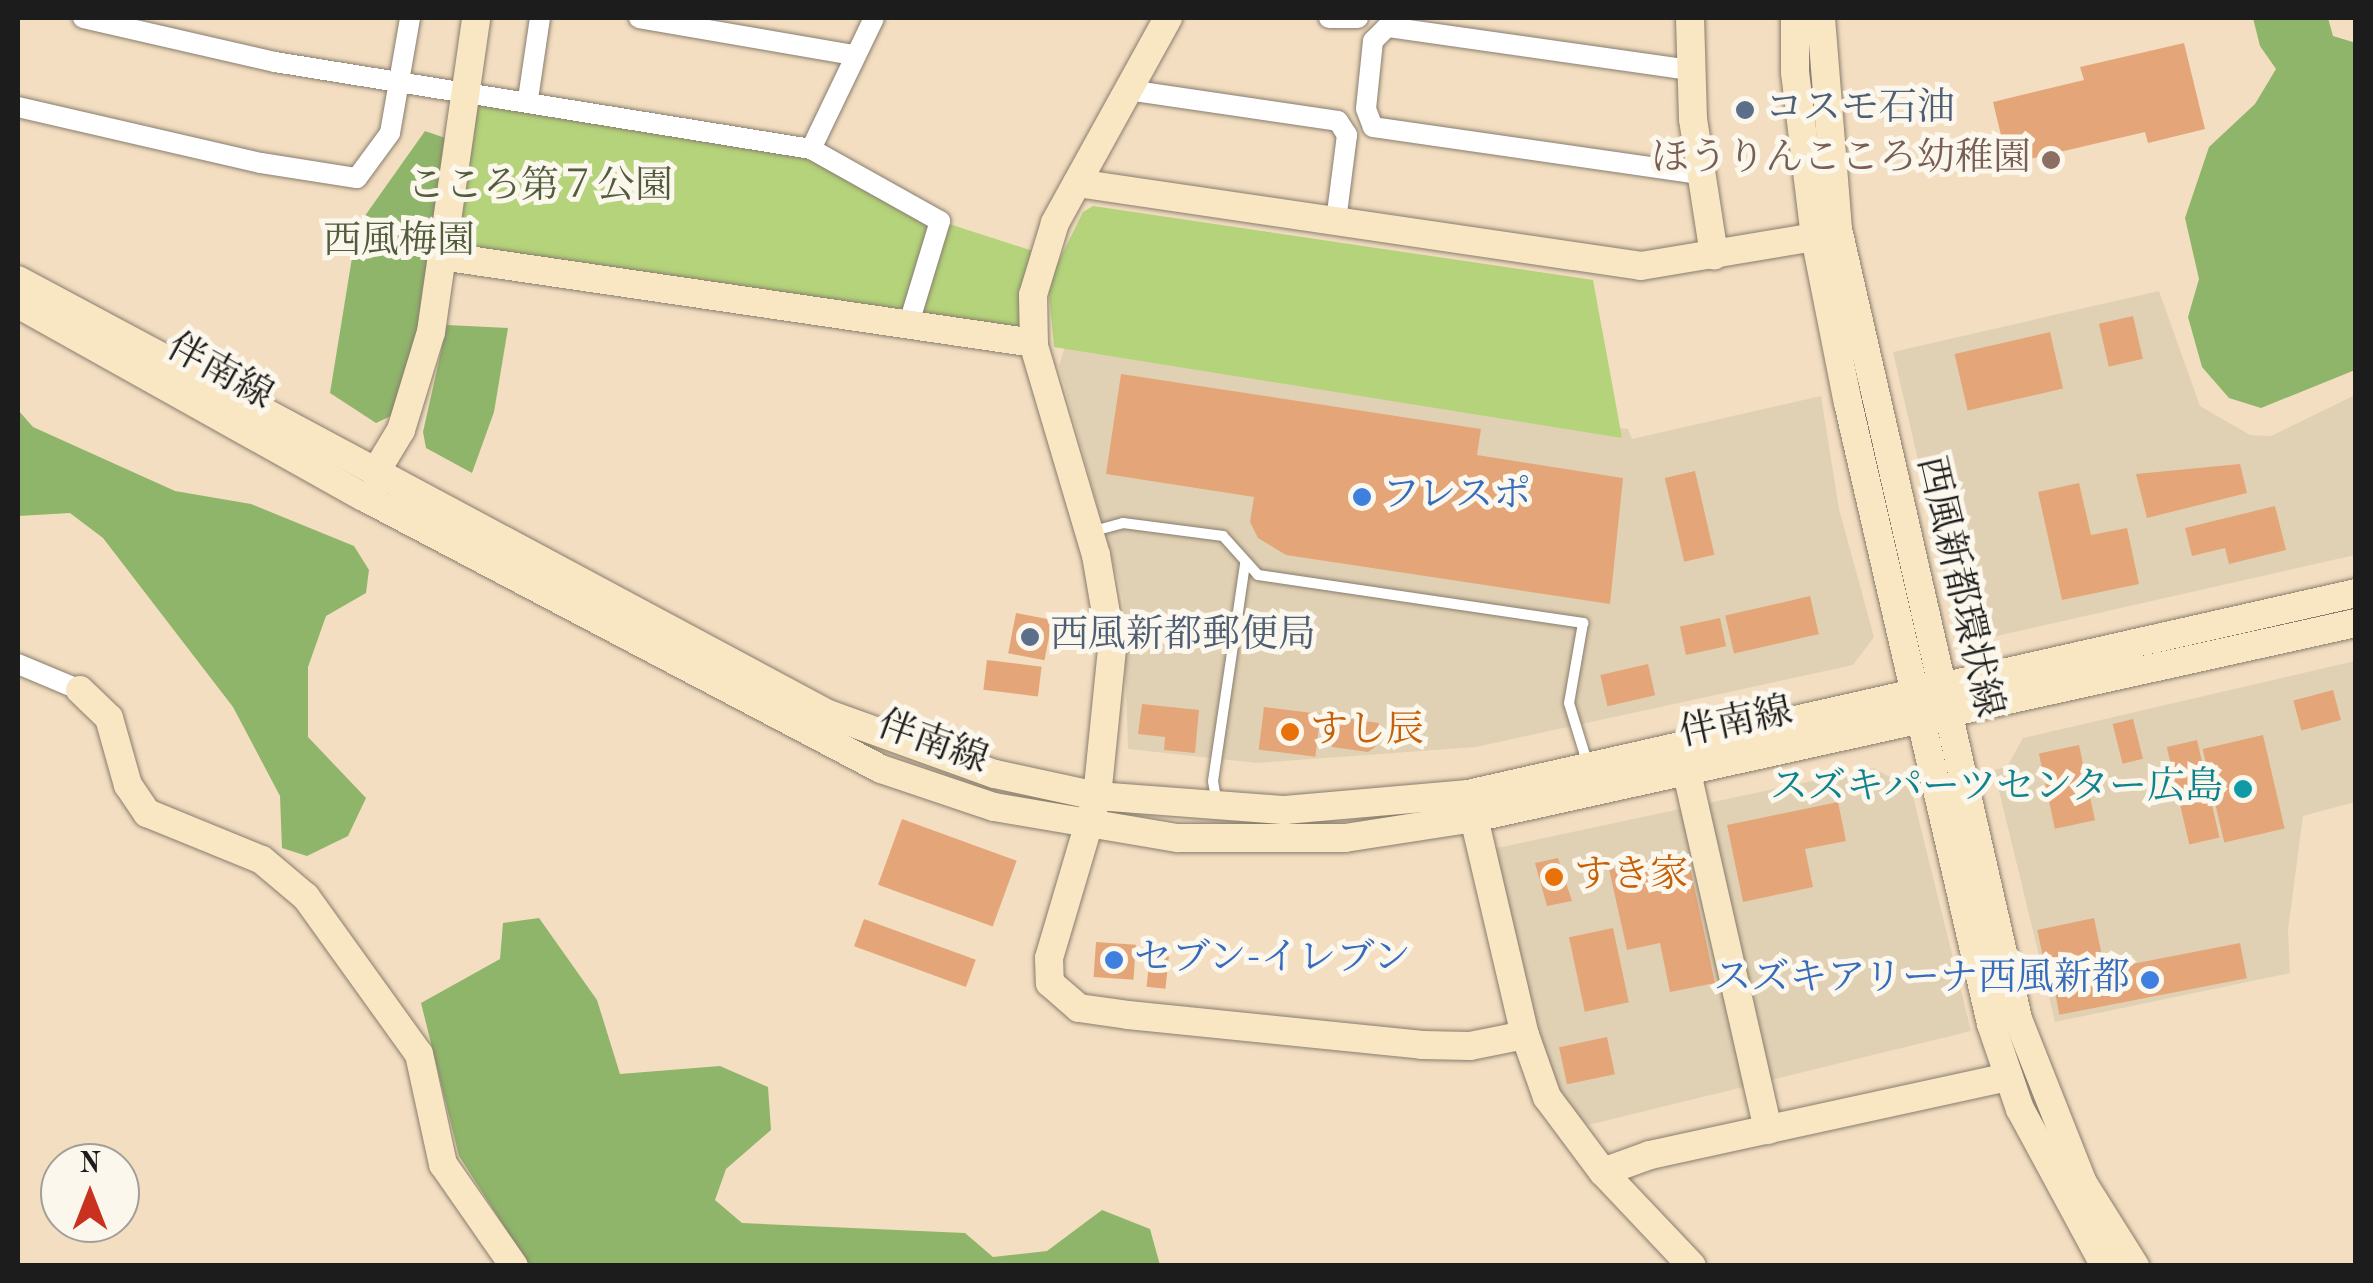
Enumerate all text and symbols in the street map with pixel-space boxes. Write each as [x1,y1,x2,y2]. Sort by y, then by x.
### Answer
place label: コスモ石油 [1765,87,1955,133]
marker: コスモ石油 [1734,99,1756,121]
place label: ほうりんこころ幼稚園 [1651,137,2031,183]
marker: ほうりんこころ幼稚園 [2040,149,2062,171]
park label: こころ第７公園 [407,165,673,211]
park label: 西風梅園 [323,220,475,266]
street label: 伴南線 [158,325,280,421]
street label: 西風新都環状線 [1906,452,2010,722]
place label: フレスポ [1382,474,1534,520]
marker: フレスポ [1351,486,1373,508]
place label: 西風新都郵便局 [1050,614,1316,660]
marker: 西風新都郵便局 [1019,626,1041,648]
street label: 伴南線 [1676,690,1796,758]
street label: 伴南線 [871,703,993,785]
place label: すし辰 [1310,709,1424,755]
marker: すし辰 [1279,721,1301,743]
place label: スズキパーツセンター広島 [1767,766,2223,812]
marker: スズキパーツセンター広島 [2232,778,2254,800]
place label: すき家 [1574,854,1688,900]
marker: すき家 [1543,866,1565,888]
place label: セブン-イレブン [1134,937,1414,983]
marker: セブン-イレブン [1103,949,1125,971]
place label: スズキアリーナ西風新都 [1712,957,2130,1003]
marker: スズキアリーナ西風新都 [2139,969,2161,991]
north arrow [40,1143,140,1243]
text: N [79,1151,101,1179]

